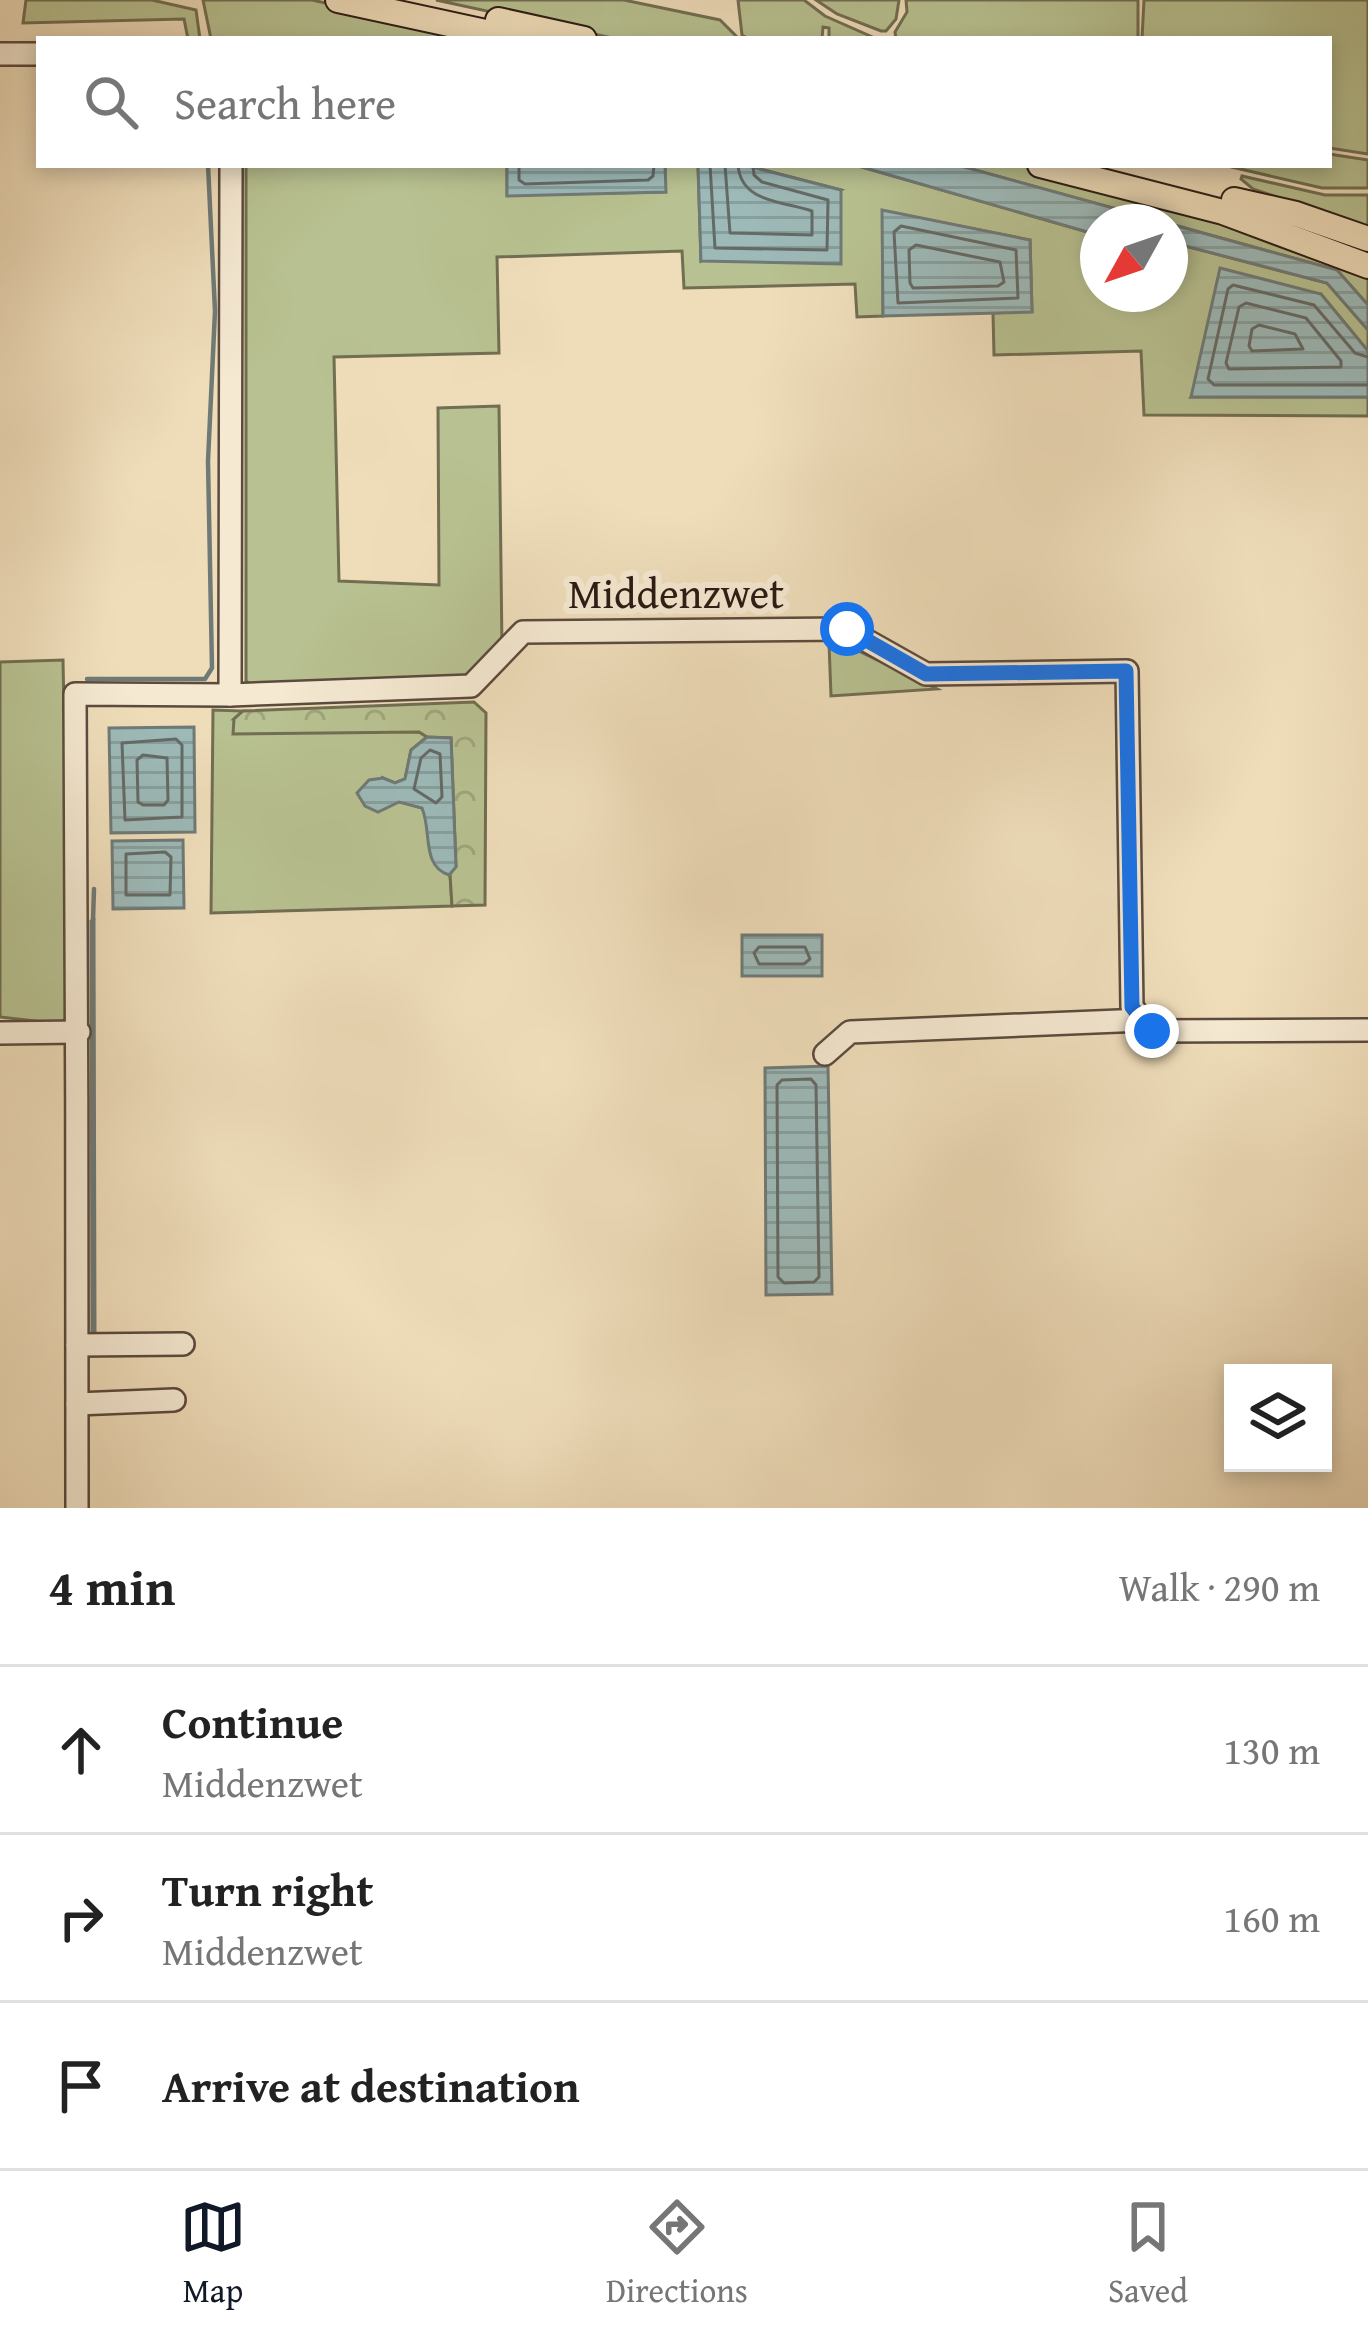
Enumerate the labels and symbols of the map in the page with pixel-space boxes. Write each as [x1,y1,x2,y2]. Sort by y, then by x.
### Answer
north arrow [1080,204,1188,312]
street label: Middenzwet [568,562,784,623]
route start [820,602,874,656]
route end [1125,1004,1179,1058]

